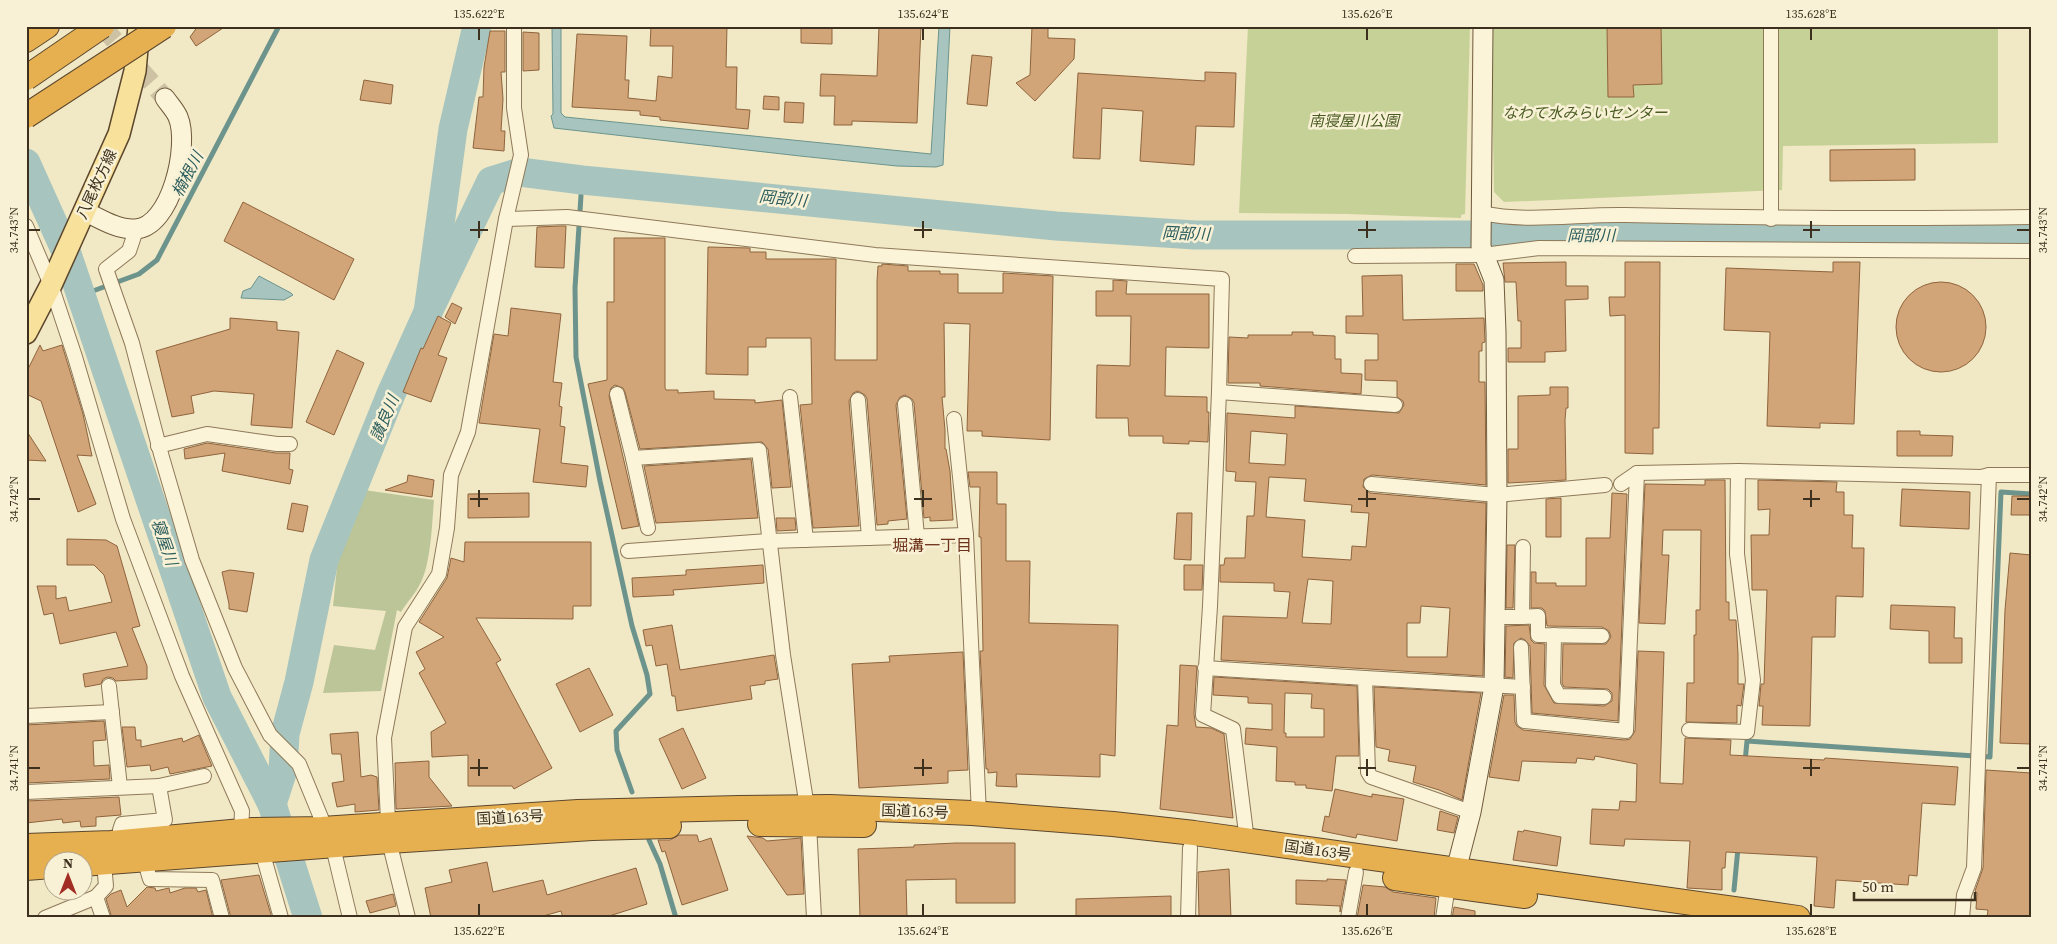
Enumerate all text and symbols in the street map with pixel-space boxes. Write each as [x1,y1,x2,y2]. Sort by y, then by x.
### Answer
text: 135.622°E [454,6,504,22]
text: 135.624°E [898,6,948,22]
text: 135.626°E [1342,6,1392,22]
text: 135.628°E [1786,6,1836,22]
park label: なわて水みらいセンター [1502,102,1668,123]
park label: 南寝屋川公園 [1309,110,1401,131]
street label: 八尾枚方線 [71,146,121,222]
water label: 楠根川 [166,146,209,200]
water label: 岡部川 [758,185,810,212]
text: 34.743°N [6,207,22,253]
text: 34.743°N [2035,207,2051,253]
water label: 岡部川 [1162,221,1212,245]
water label: 岡部川 [1567,224,1617,246]
water label: 讃良川 [364,390,404,444]
text: 34.742°N [6,476,22,522]
text: 34.742°N [2035,476,2051,522]
water label: 寝屋川 [147,516,184,570]
district label: 堀溝一丁目 [892,534,972,556]
text: 34.741°N [6,745,22,791]
text: 34.741°N [2035,745,2051,791]
street label: 国道163号 [881,799,949,823]
street label: 国道163号 [476,805,544,829]
street label: 国道163号 [1283,835,1353,865]
north arrow [42,852,92,902]
text: N [63,853,73,873]
scale bar [1854,869,1976,901]
text: 50 m [1862,876,1894,897]
text: 135.622°E [454,923,504,939]
text: 135.624°E [898,923,948,939]
text: 135.626°E [1342,923,1392,939]
text: 135.628°E [1786,923,1836,939]

